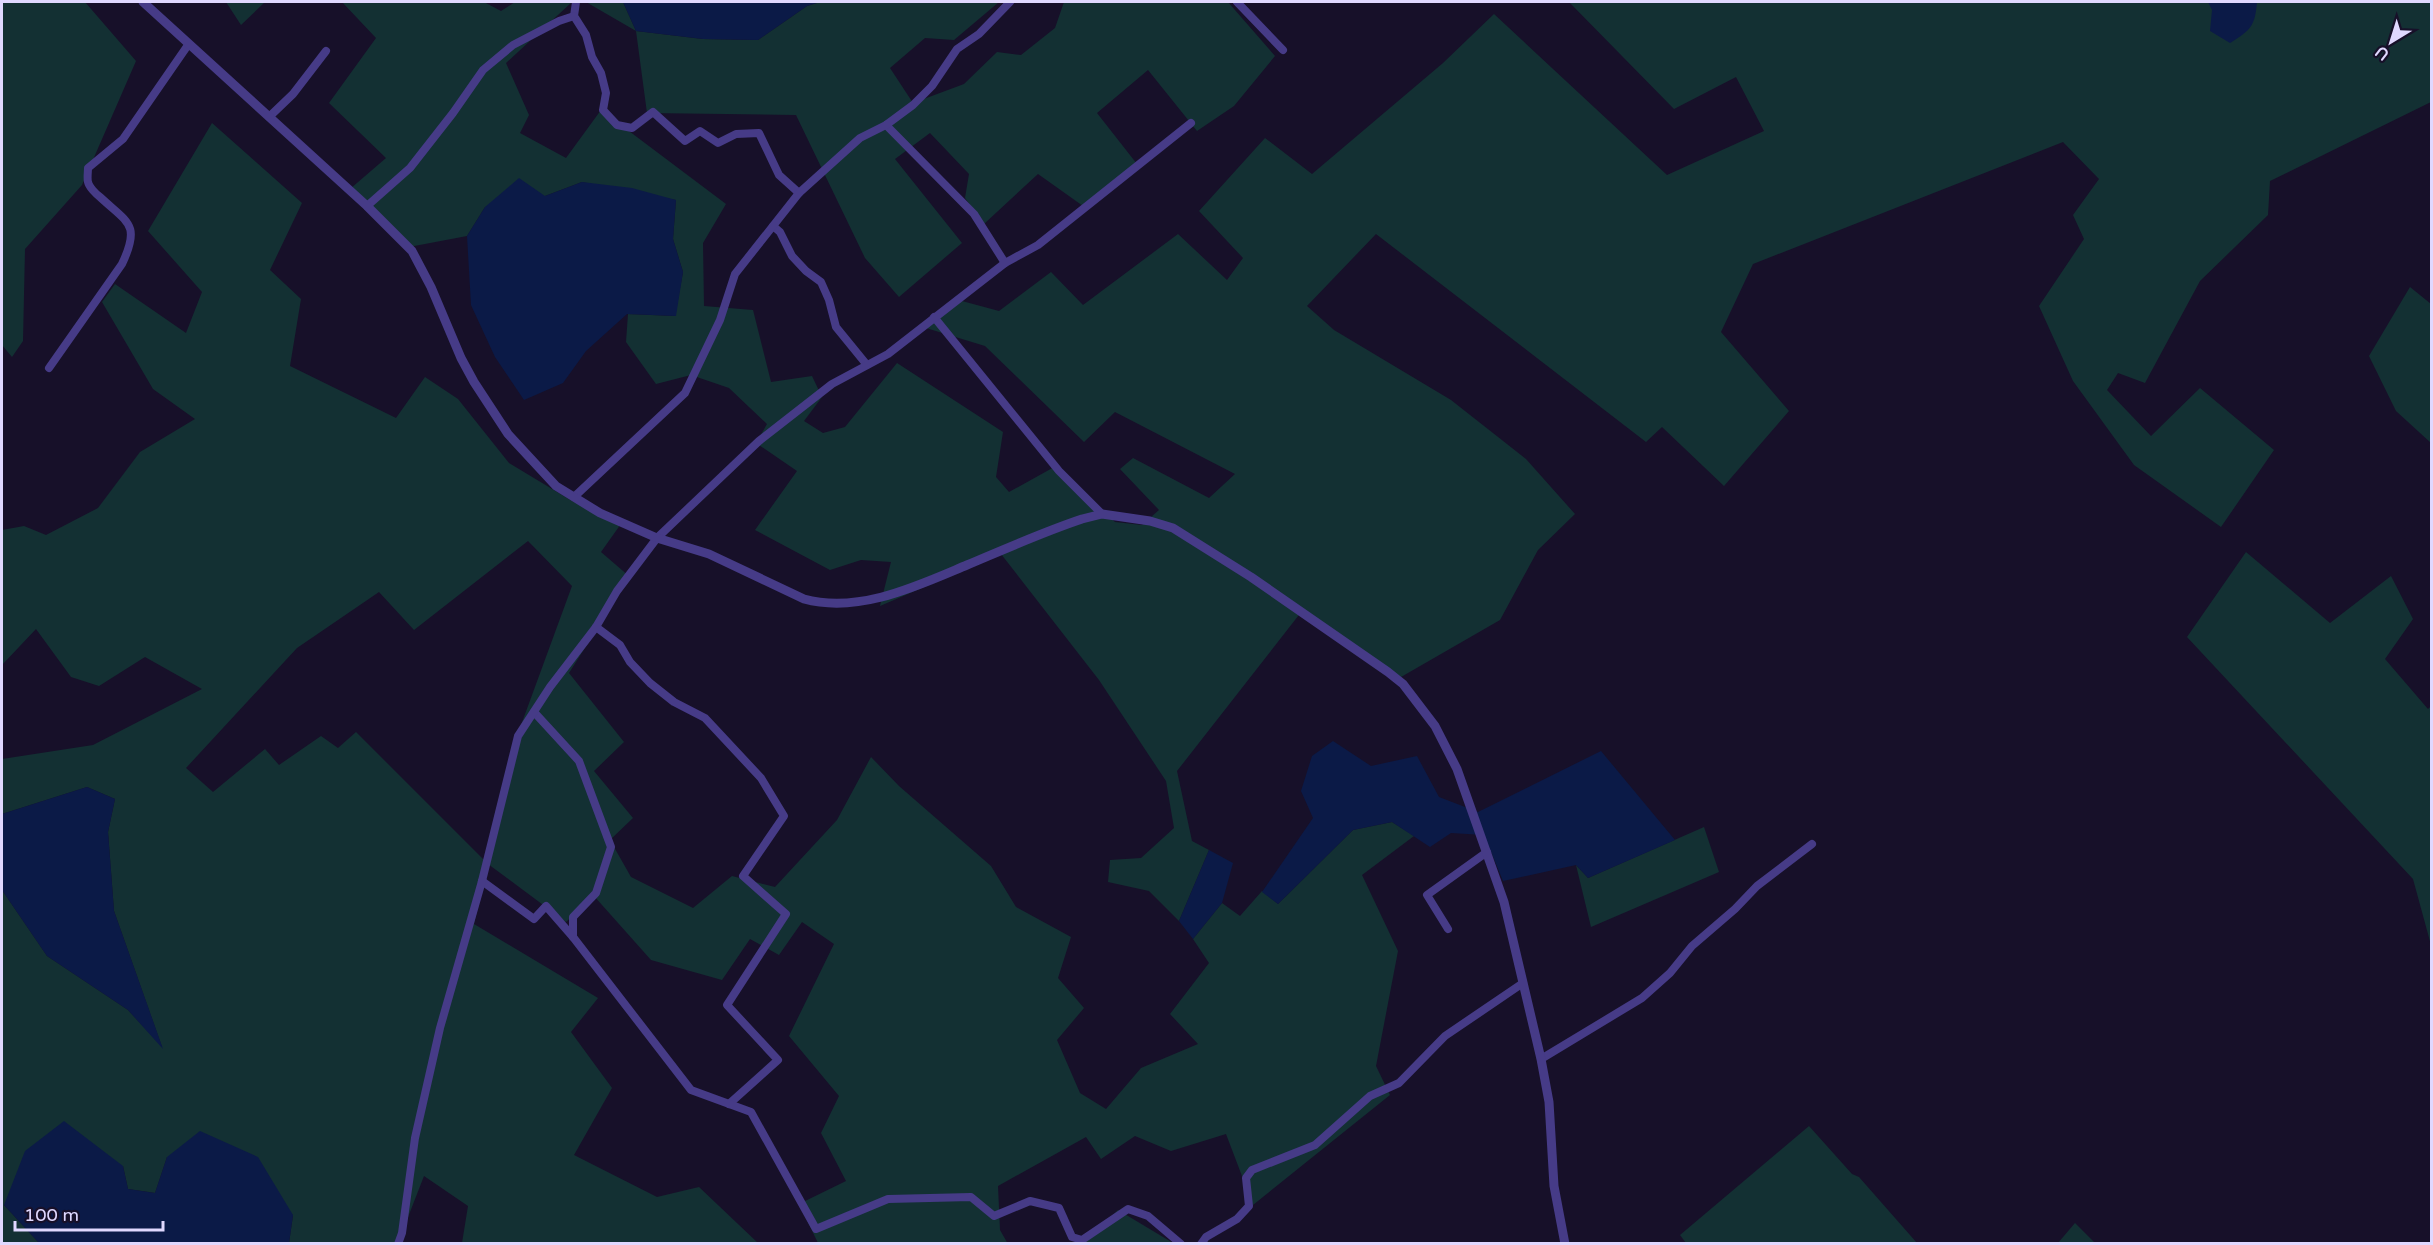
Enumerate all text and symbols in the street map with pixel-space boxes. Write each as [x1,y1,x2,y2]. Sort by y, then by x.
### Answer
north arrow [2361,12,2421,72]
text: U [2371,41,2393,65]
scale bar [15,1194,164,1232]
text: 100 m [24,1204,79,1226]

